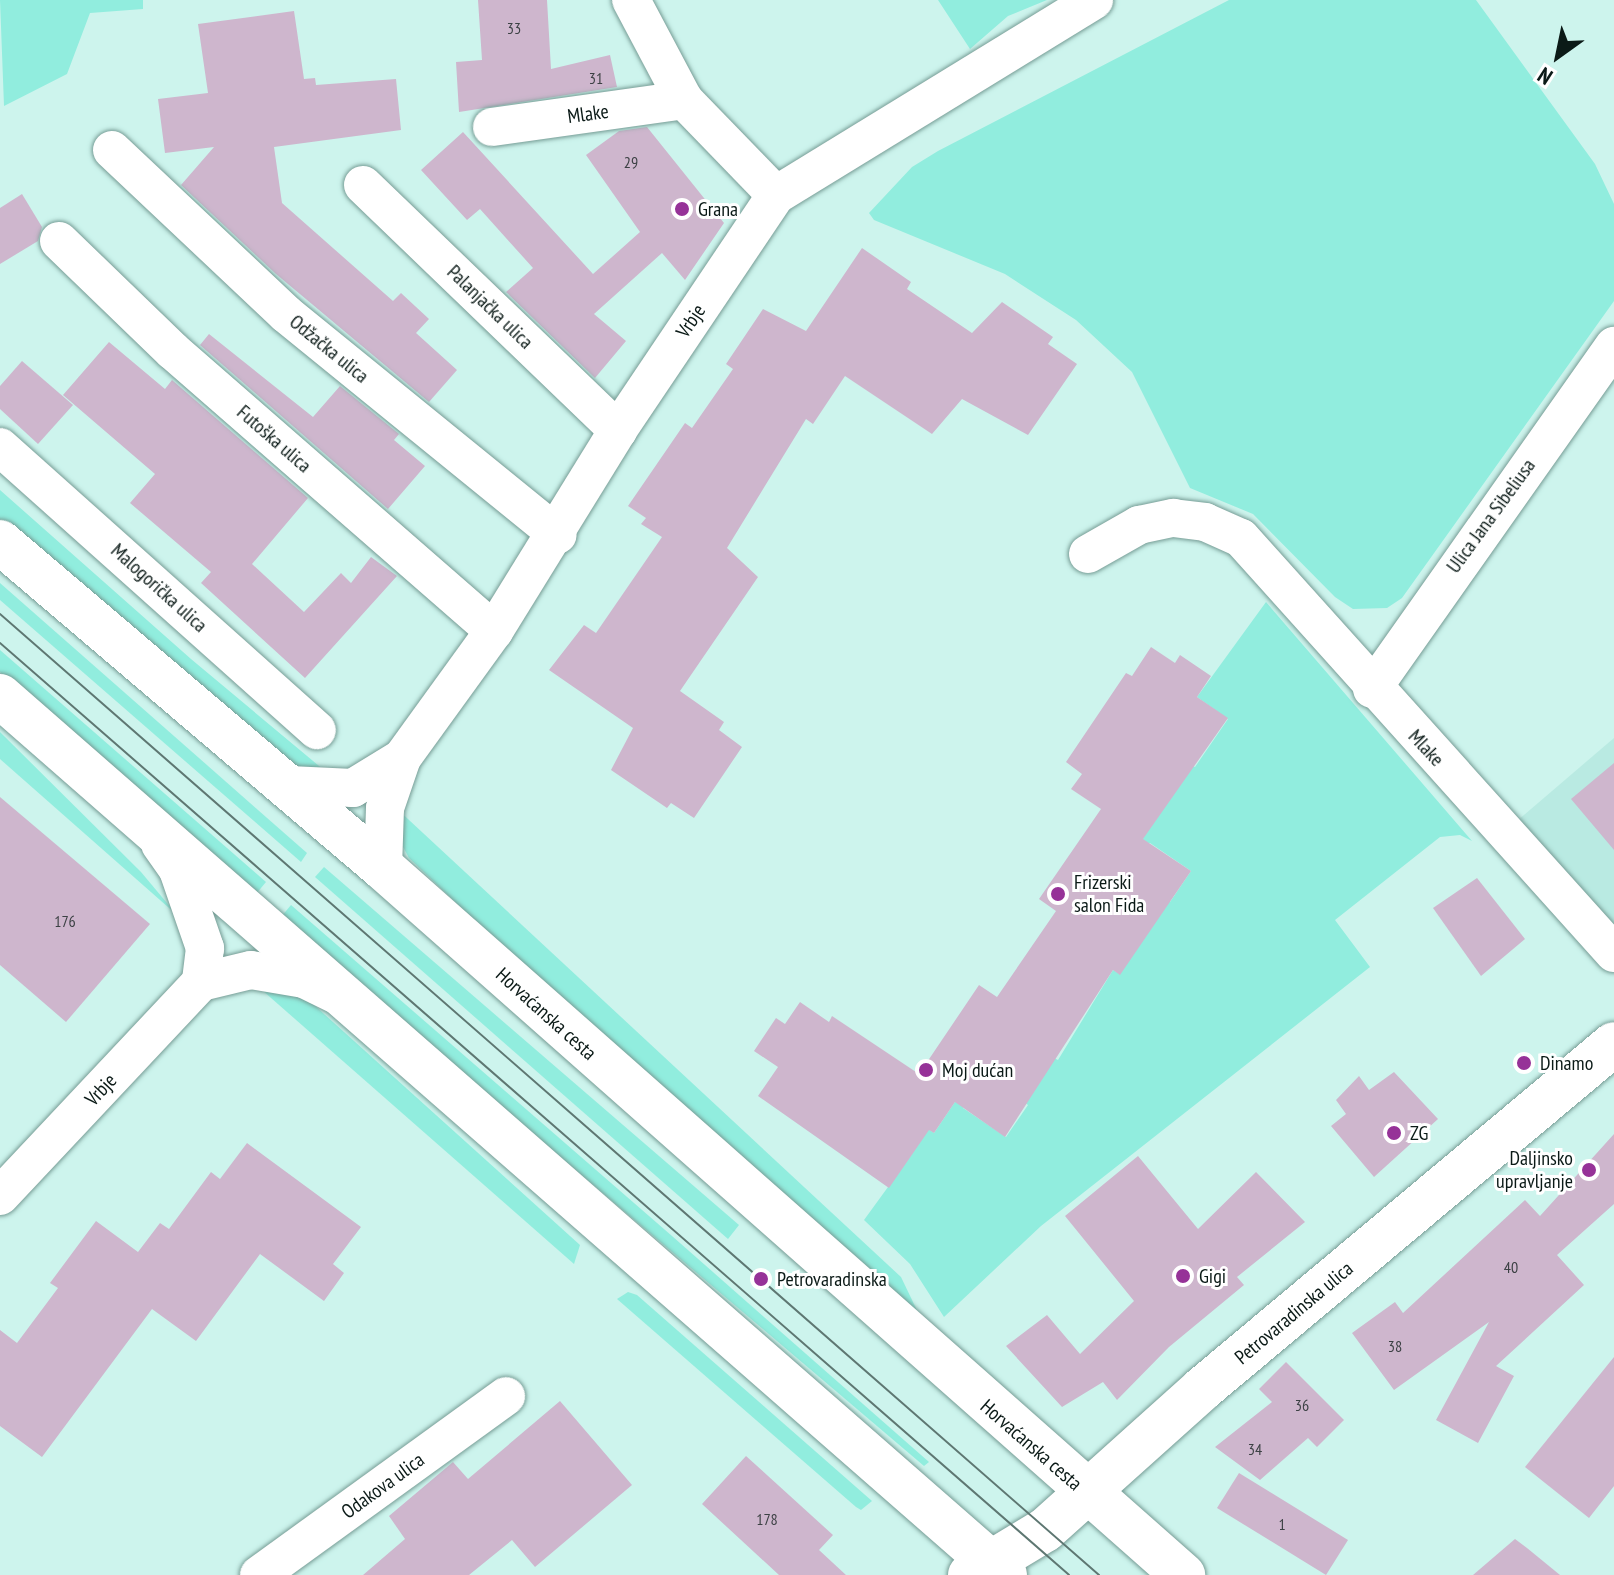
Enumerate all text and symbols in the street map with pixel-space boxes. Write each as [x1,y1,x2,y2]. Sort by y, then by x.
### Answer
north arrow [1518,16,1598,96]
house number: 33 [507,18,521,38]
text: N [1532,61,1558,91]
house number: 31 [589,68,603,88]
street label: Mlake [566,99,610,129]
house number: 29 [624,152,638,172]
place label: Grana [698,197,738,221]
marker: Grana [673,200,691,218]
street label: Palanjačka ulica [442,260,538,354]
street label: Vrbje [671,300,711,342]
street label: Odžačka ulica [285,310,373,388]
street label: Futoška ulica [232,400,316,478]
street label: Ulica Jana Sibeliusa [1442,454,1540,578]
street label: Malogorička ulica [106,539,212,637]
street label: Mlake [1403,725,1449,771]
place label: Frizerski salon Fida [1074,870,1144,917]
marker: Frizerski salon Fida [1049,885,1067,903]
house number: 176 [54,911,76,931]
street label: Horvaćanska cesta [491,963,601,1065]
place label: Dinamo [1540,1051,1593,1075]
marker: Dinamo [1515,1054,1533,1072]
place label: Moj dućan [942,1058,1013,1082]
marker: Moj dućan [917,1061,935,1079]
street label: Vrbje [80,1069,122,1111]
place label: ZG [1410,1121,1428,1145]
marker: ZG [1385,1124,1403,1142]
place label: Daljinsko upravljanje [1496,1146,1573,1193]
marker: Daljinsko upravljanje [1580,1161,1598,1179]
street label: Petrovaradinska ulica [1230,1257,1358,1369]
house number: 40 [1504,1257,1518,1277]
place label: Gigi [1199,1264,1226,1288]
place label: Petrovaradinska [777,1267,887,1291]
marker: Gigi [1174,1267,1192,1285]
marker: Petrovaradinska [752,1270,770,1288]
house number: 38 [1388,1336,1402,1356]
street label: Horvaćanska cesta [975,1394,1087,1496]
house number: 36 [1295,1395,1309,1415]
house number: 34 [1248,1439,1262,1459]
street label: Odakova ulica [337,1448,429,1524]
house number: 178 [756,1509,778,1529]
house number: 1 [1278,1514,1286,1534]

